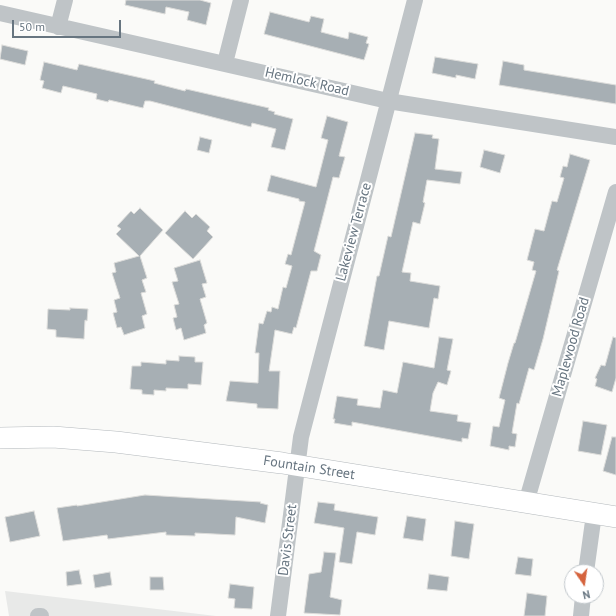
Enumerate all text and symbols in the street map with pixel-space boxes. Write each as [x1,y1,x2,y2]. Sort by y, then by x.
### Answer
scale bar [14,12,123,38]
text: 50 m [19,19,45,34]
street label: Hemlock Road [263,64,351,100]
street label: Lakeview Terrace [333,181,375,283]
street label: Maplewood Road [549,295,593,399]
street label: Fountain Street [262,452,356,484]
street label: Davis Street [275,503,301,577]
north arrow [564,564,604,604]
text: N [581,587,592,602]

